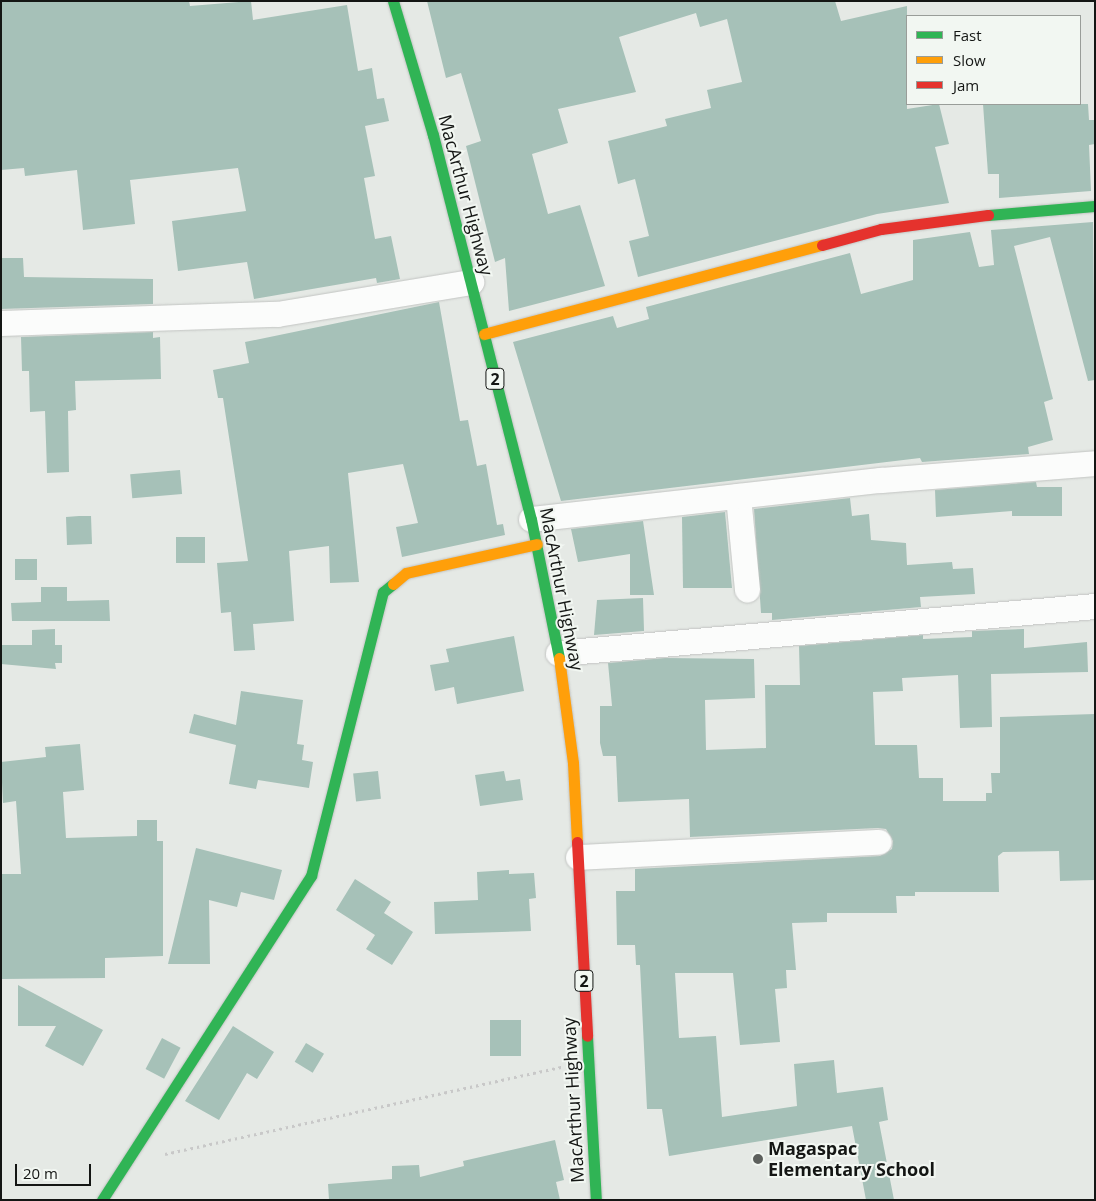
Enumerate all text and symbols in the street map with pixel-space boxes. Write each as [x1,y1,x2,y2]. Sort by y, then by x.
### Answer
legend [906,15,1081,105]
text: Fast [953,25,982,45]
text: Slow [953,50,986,70]
text: Jam [953,75,979,95]
street label: MacArthur Highway [434,112,498,278]
road number: 2 [485,366,505,392]
street label: MacArthur Highway [536,506,588,672]
road number: 2 [574,968,594,994]
street label: MacArthur Highway [558,1017,588,1183]
place label: Magaspac Elementary School [768,1138,935,1180]
marker: Magaspac Elementary School [752,1153,764,1165]
scale bar [18,1154,94,1186]
text: 20 m [23,1163,58,1183]

